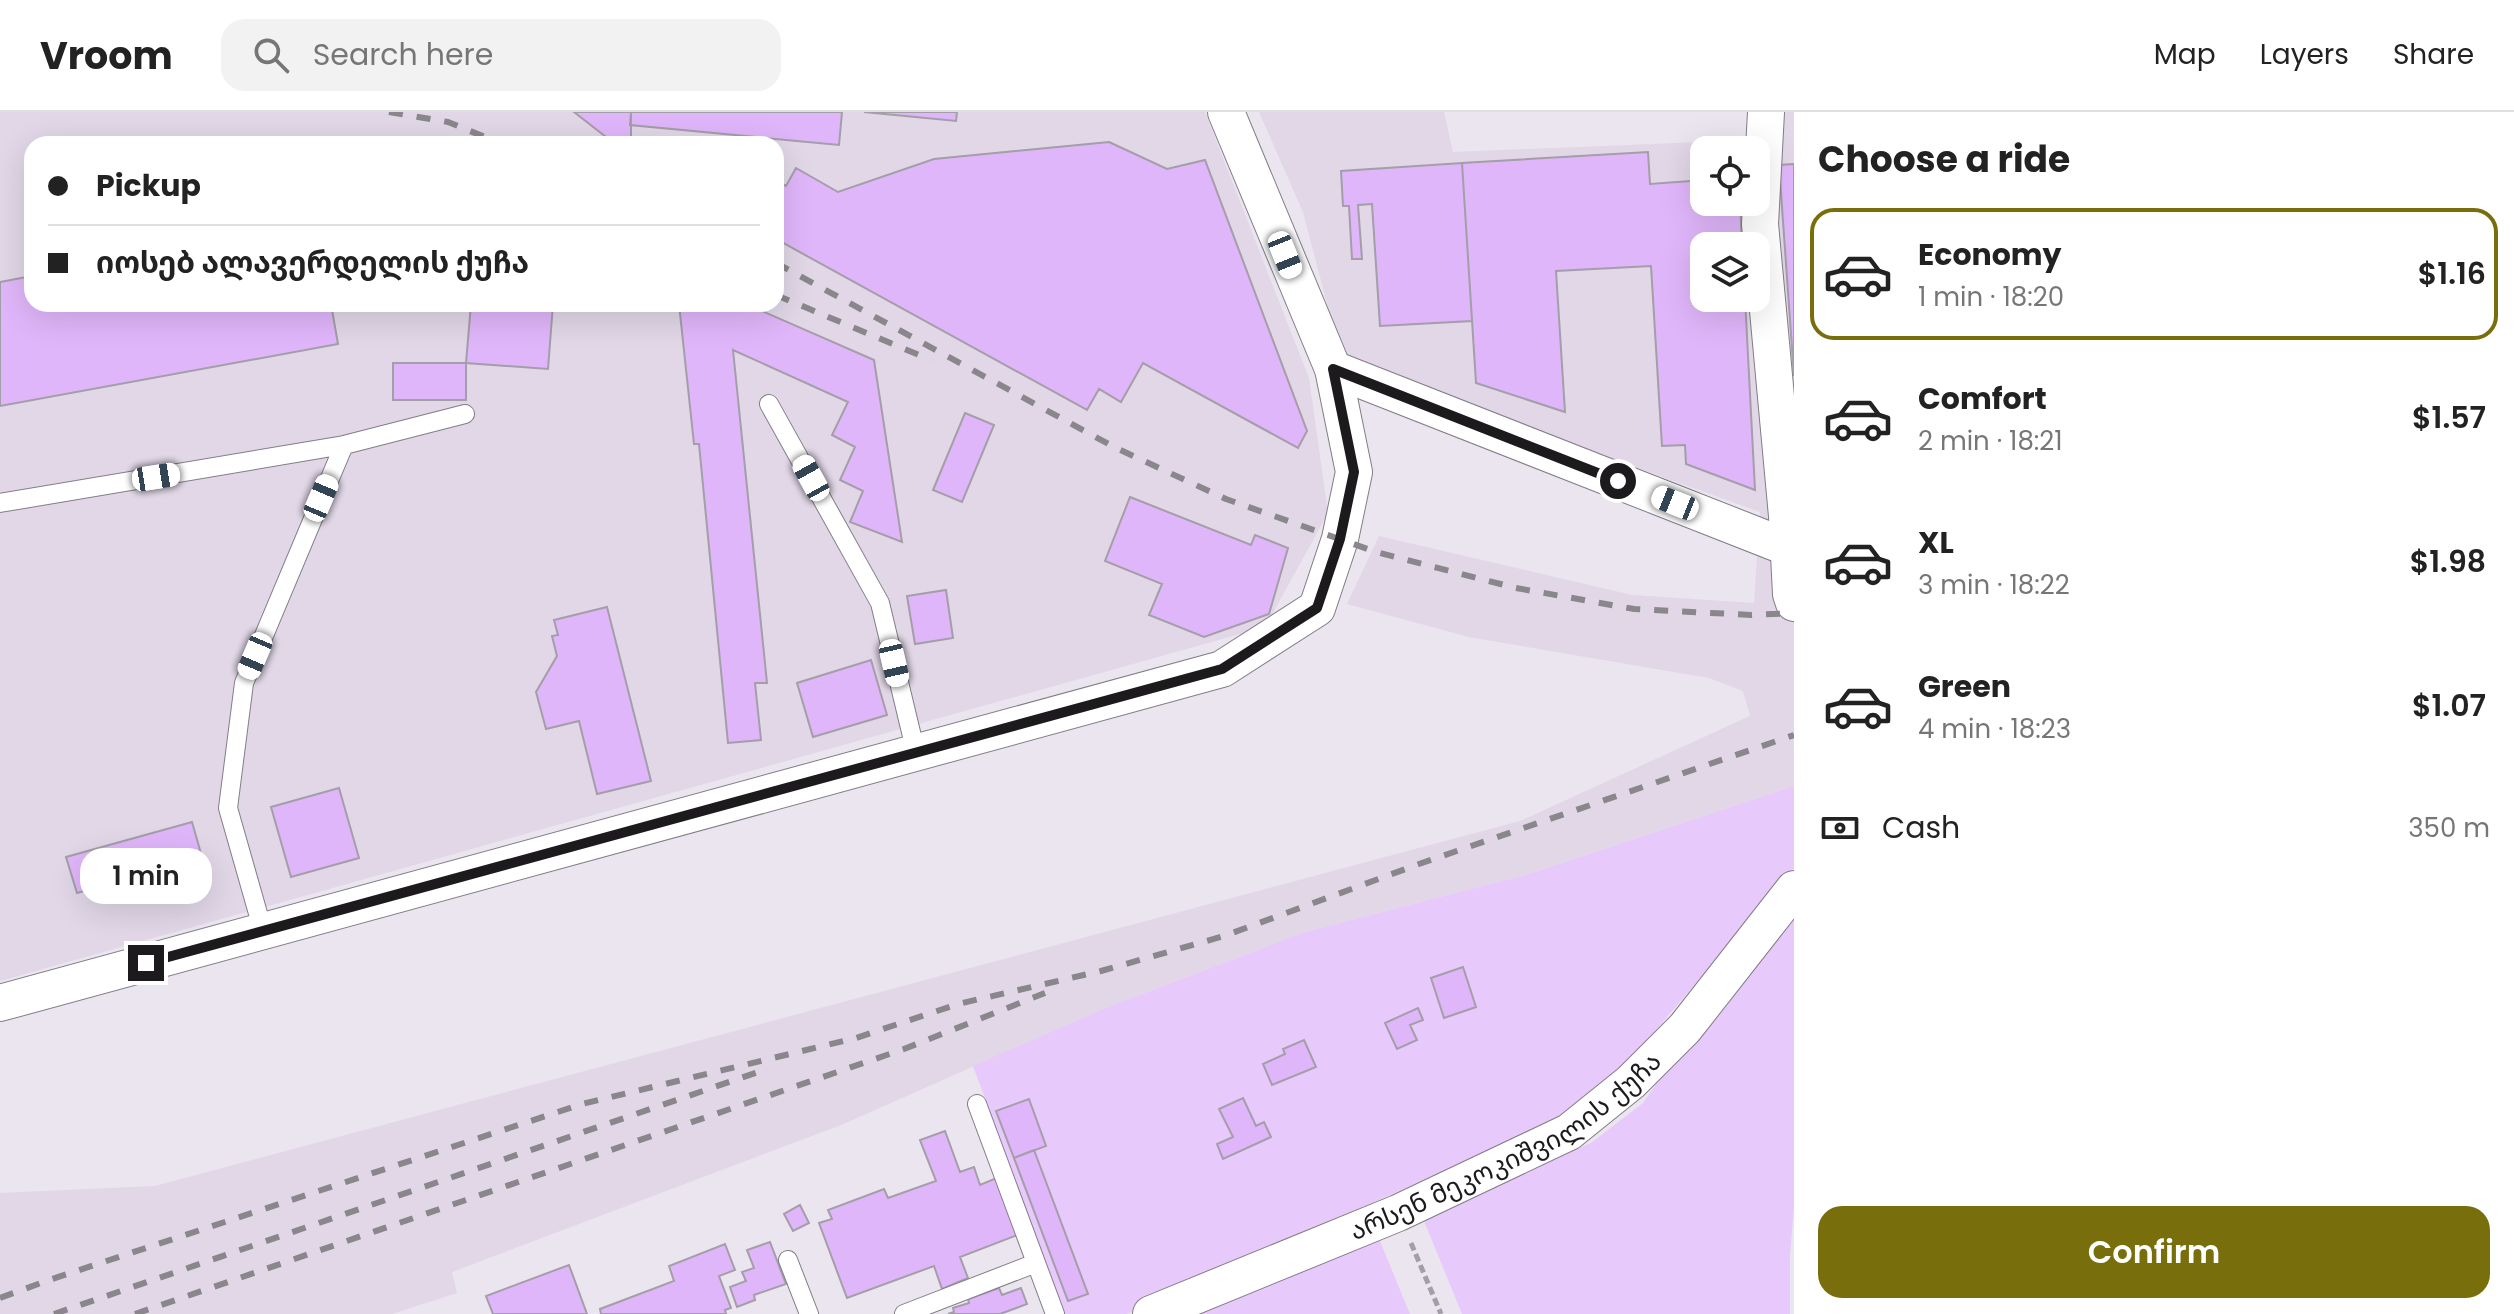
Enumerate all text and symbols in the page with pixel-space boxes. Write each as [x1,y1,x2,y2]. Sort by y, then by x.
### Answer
search box [221,19,781,91]
text: Vroom [40,29,173,82]
icon: search [249,33,293,77]
text: Search here [313,33,493,76]
text: Map [2154,35,2216,74]
text: Layers [2260,35,2349,74]
text: Share [2393,35,2474,74]
text: Choose a ride [1818,134,2070,185]
map controls [1690,136,1770,312]
button: locate [1690,136,1770,216]
text: Pickup [96,164,201,207]
car [1265,228,1305,282]
button: layers [1690,232,1770,312]
text: Economy [1918,233,2062,276]
icon: car [1822,238,1894,310]
text: იოსებ ალავერდელის ქუჩა [96,241,529,284]
text: $1.16 [2418,252,2486,295]
text: 1 min · 18:20 [1918,279,2064,315]
text: Comfort [1918,377,2047,420]
icon: car [1822,382,1894,454]
text: $1.57 [2412,396,2486,439]
text: 2 min · 18:21 [1918,423,2063,459]
car [789,451,833,505]
car [130,461,182,493]
route start [1600,463,1636,499]
car [301,471,341,525]
car [1648,483,1702,523]
text: XL [1918,521,1954,564]
icon: car [1822,526,1894,598]
text: $1.98 [2410,540,2486,583]
text: 3 min · 18:22 [1918,567,2070,603]
car [235,629,275,683]
car [877,637,911,689]
text: Green [1918,665,2011,708]
icon: car [1822,670,1894,742]
text: $1.07 [2412,684,2486,727]
text: 4 min · 18:23 [1918,711,2071,747]
icon: cash [1818,806,1862,850]
text: Cash [1882,806,1960,849]
text: 350 m [2408,810,2490,846]
callout: 1 min [80,847,212,903]
text: 1 min [112,858,180,894]
route end [128,945,164,981]
street label: არსენ მეკოკიშვილის ქუჩა [1344,1044,1669,1249]
button: Confirm [1818,1206,2490,1298]

